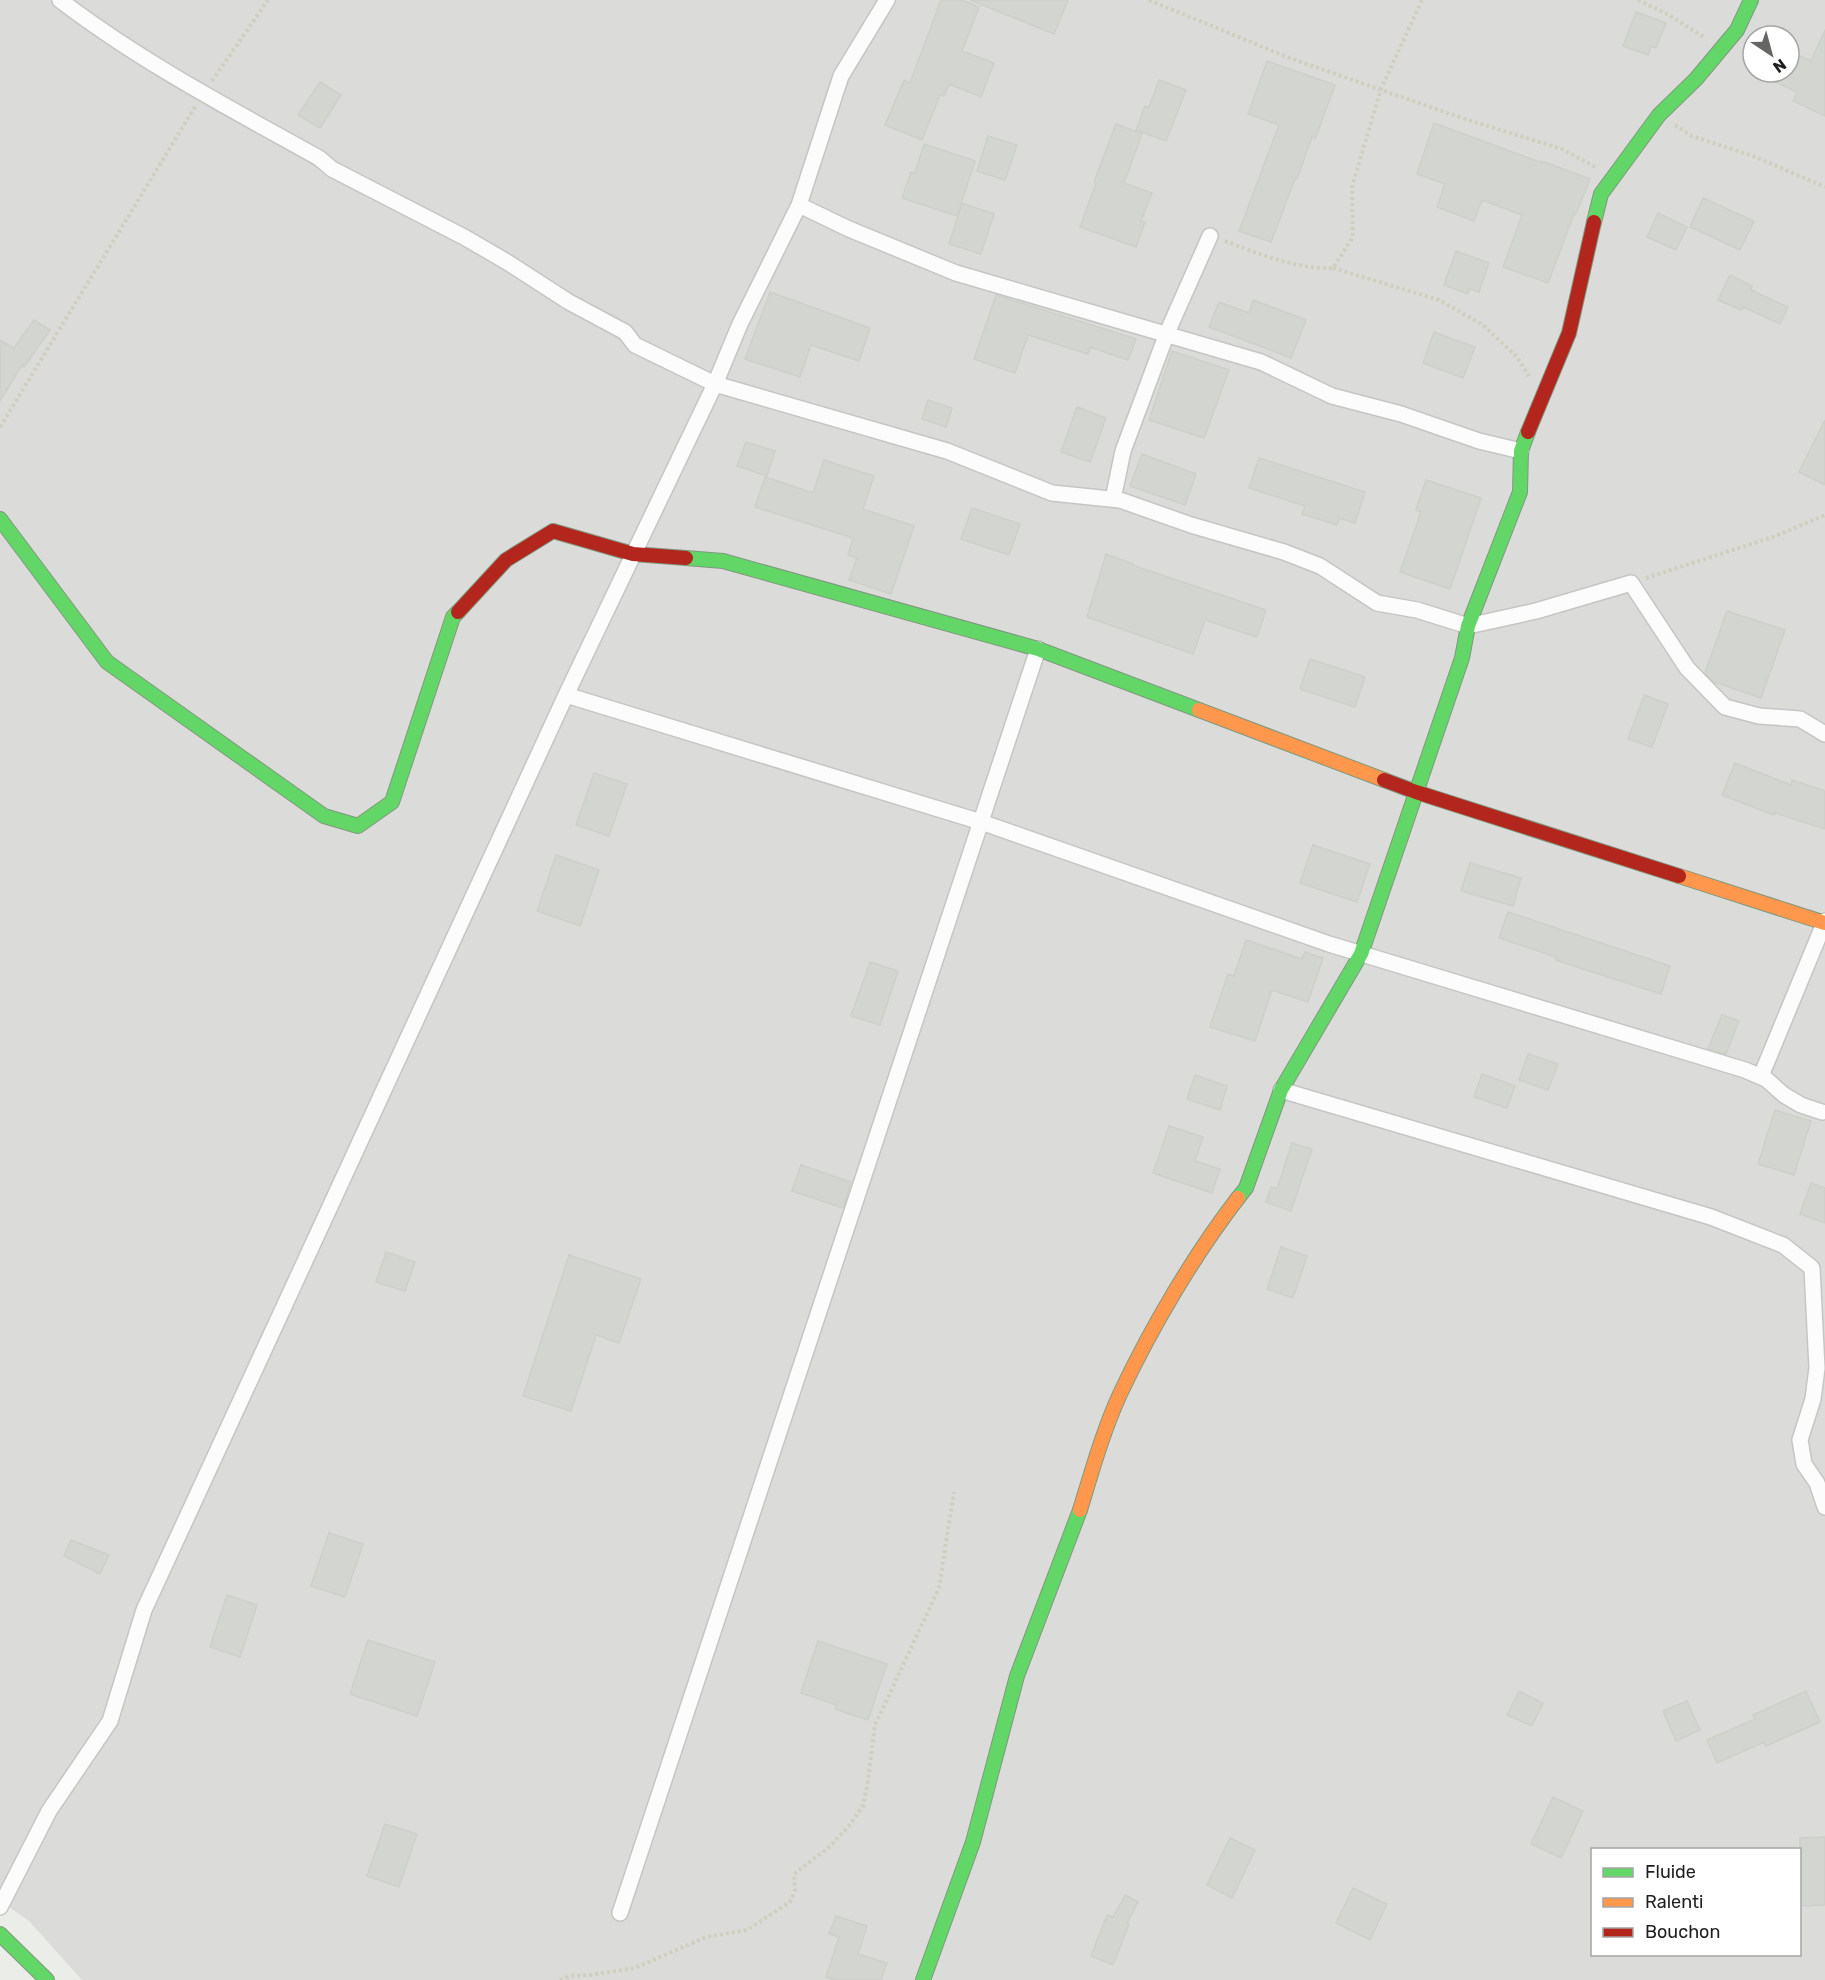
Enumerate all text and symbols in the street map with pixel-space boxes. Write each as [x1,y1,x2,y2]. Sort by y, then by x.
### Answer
north arrow [1741,24,1801,84]
text: N [1769,55,1790,77]
legend [1591,1848,1801,1956]
text: Fluide [1645,1861,1696,1883]
text: Ralenti [1645,1891,1703,1913]
text: Bouchon [1645,1921,1720,1943]

